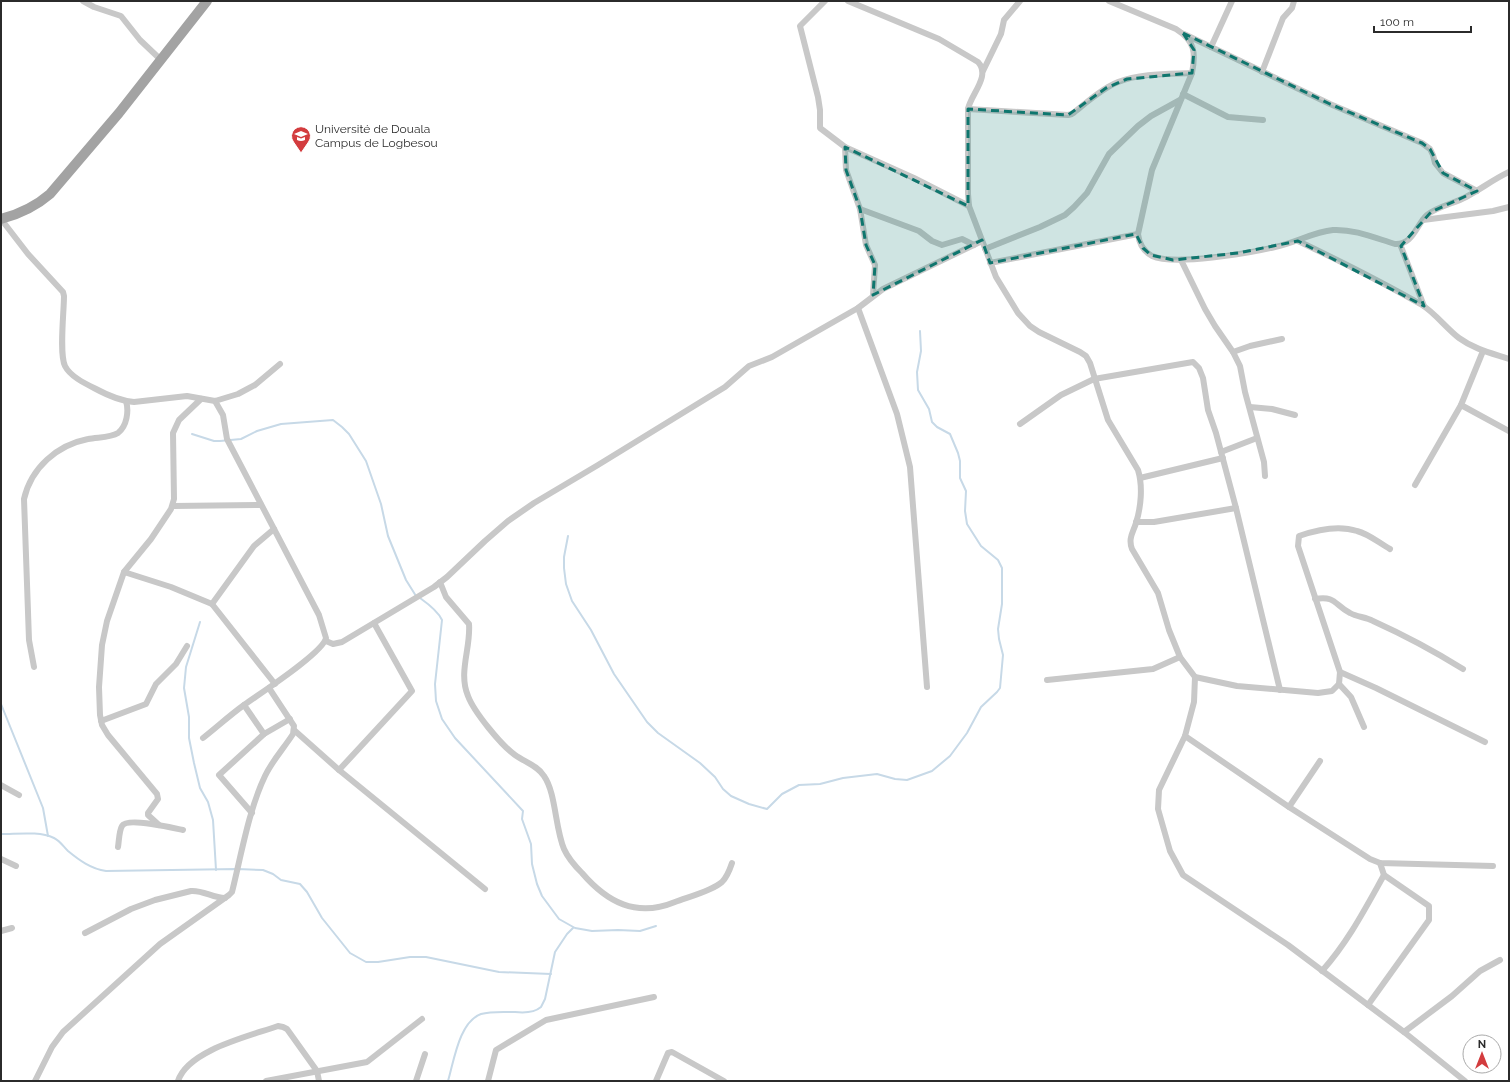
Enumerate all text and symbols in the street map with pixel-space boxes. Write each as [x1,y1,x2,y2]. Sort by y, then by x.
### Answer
scale bar [1374,8,1471,34]
text: 100 m [1380,15,1414,29]
place label: Université de Douala Campus de Logbesou [315,122,438,150]
school or university icon: Université de Douala Campus de Logbesou [290,125,312,153]
north arrow [1462,1034,1502,1074]
text: N [1478,1038,1486,1051]

